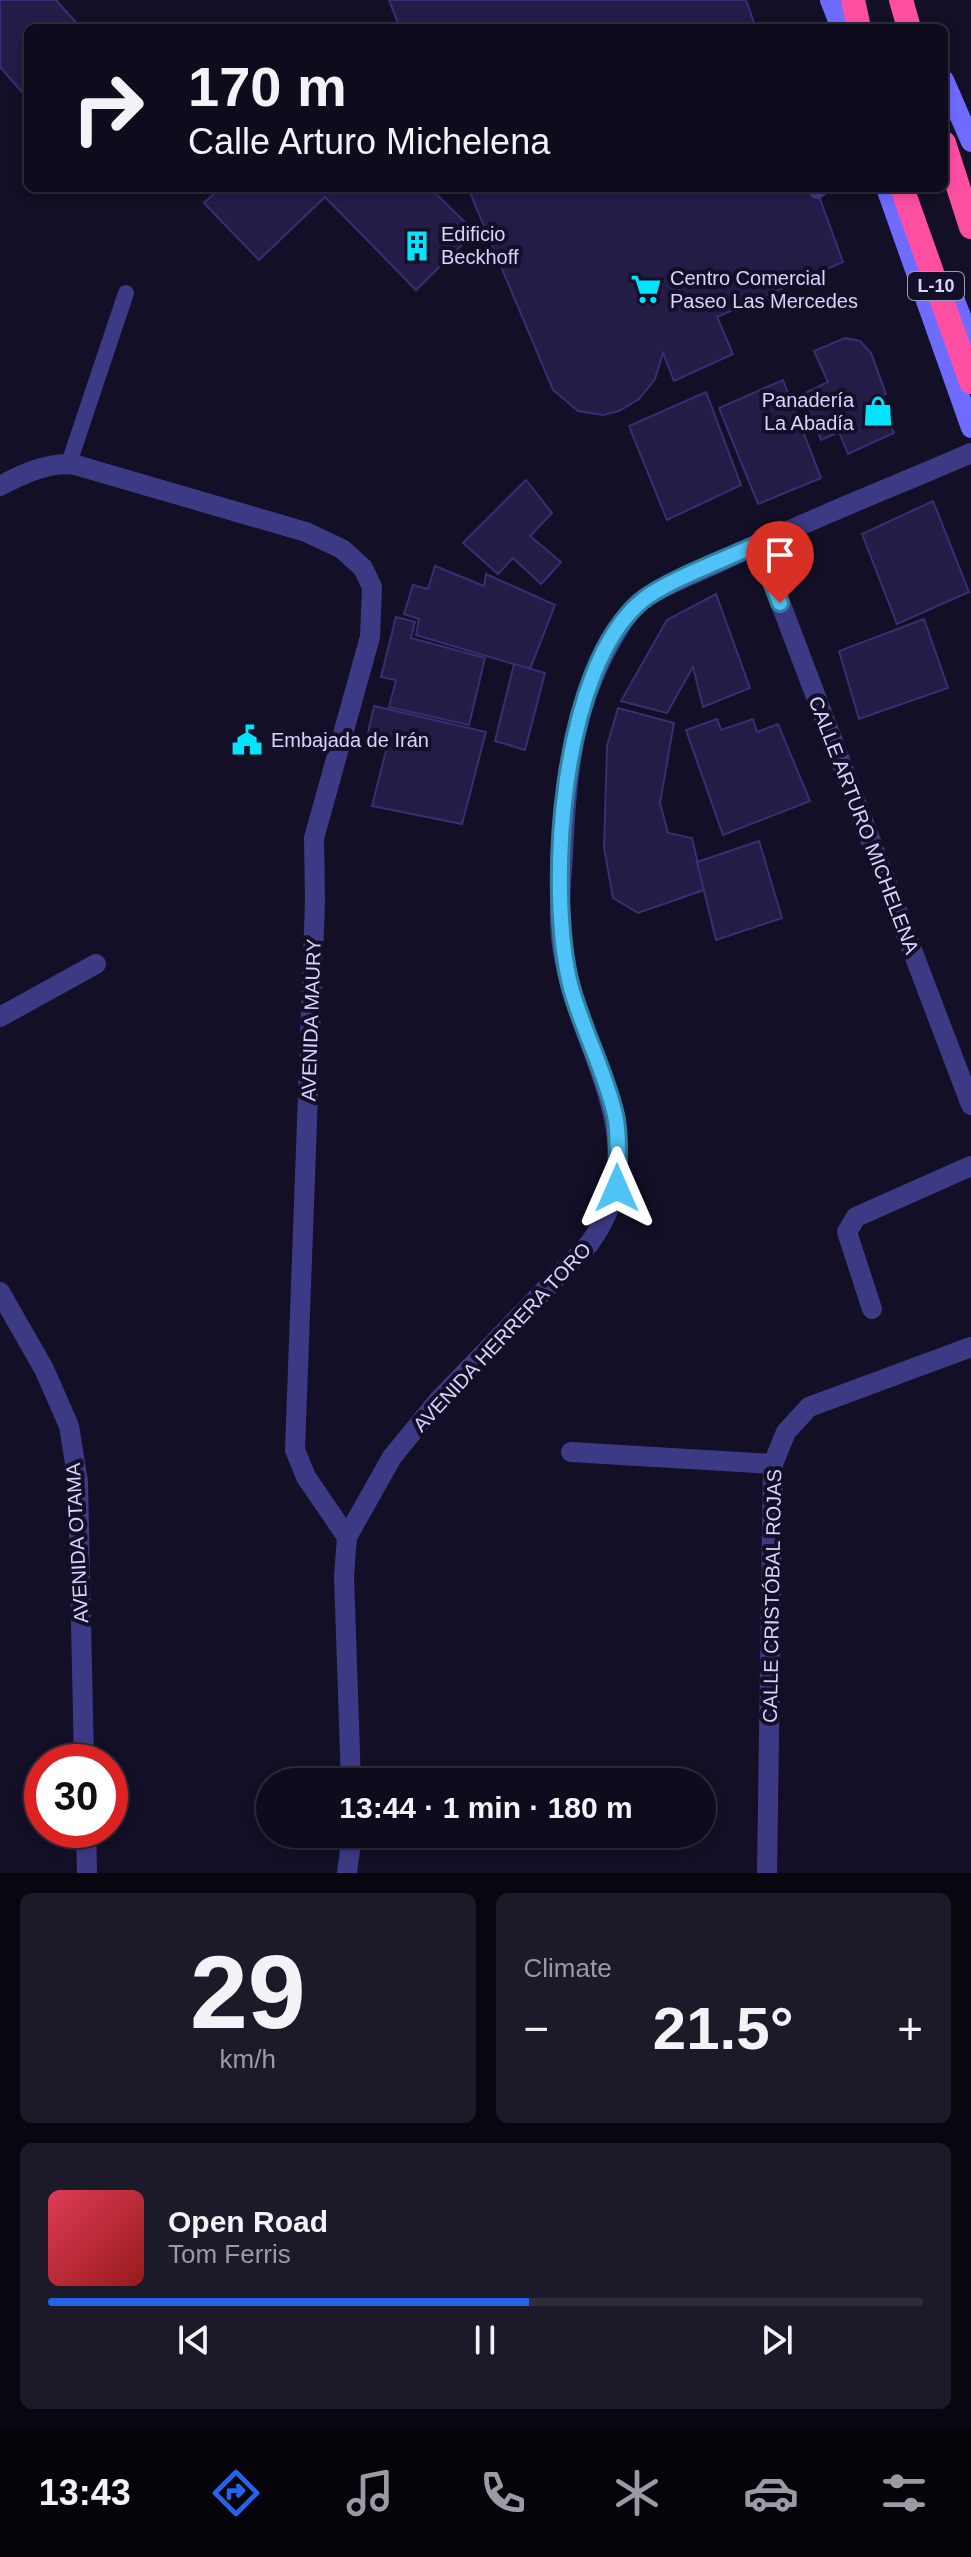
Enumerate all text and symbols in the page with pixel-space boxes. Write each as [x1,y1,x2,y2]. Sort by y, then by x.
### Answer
text: 170 m [188,55,347,118]
icon: right [56,56,160,160]
text: Calle Arturo Michelena [188,121,550,162]
place label: Edificio Beckhoff [441,223,519,268]
building icon: Edificio Beckhoff [400,229,434,263]
place label: Centro Comercial Paseo Las Mercedes [670,267,858,312]
supermarket icon: Centro Comercial Paseo Las Mercedes [629,272,663,306]
road number: L-10 [908,272,964,300]
place label: Panadería La Abadía [762,389,855,434]
shop icon: Panadería La Abadía [861,394,895,428]
pin [746,521,814,603]
icon: arrive [758,533,802,577]
street label: CALLE ARTURO MICHELENA [805,693,924,958]
public building icon: Embajada de Irán [230,723,264,757]
place label: Embajada de Irán [271,729,429,751]
street label: AVENIDA MAURY [297,938,325,1102]
position arrow [575,1146,659,1230]
street label: AVENIDA HERRERA TORO [409,1238,595,1436]
street label: AVENIDA OTAMA [62,1462,92,1624]
street label: CALLE CRISTÓBAL ROJAS [759,1469,785,1723]
speed limit sign: 30 [24,1744,128,1848]
text: 13:44 · 1 min · 180 m [339,1791,633,1824]
text: 29 [190,1934,306,2050]
text: Climate [524,1953,612,1983]
text: 21.5° [653,1995,794,2062]
text: − [524,2004,549,2053]
text: + [897,2004,923,2053]
text: km/h [220,2044,276,2074]
text: Open Road [168,2205,328,2238]
text: Tom Ferris [168,2239,291,2269]
icon: previous [172,2318,216,2362]
icon: pause [463,2318,507,2362]
icon: next [755,2318,799,2362]
icon: directions [208,2465,264,2521]
icon: music [342,2465,398,2521]
icon: phone [475,2465,531,2521]
icon: climate [609,2465,665,2521]
icon: car [743,2465,799,2521]
icon: filters [876,2465,932,2521]
text: 13:43 [39,2472,131,2513]

